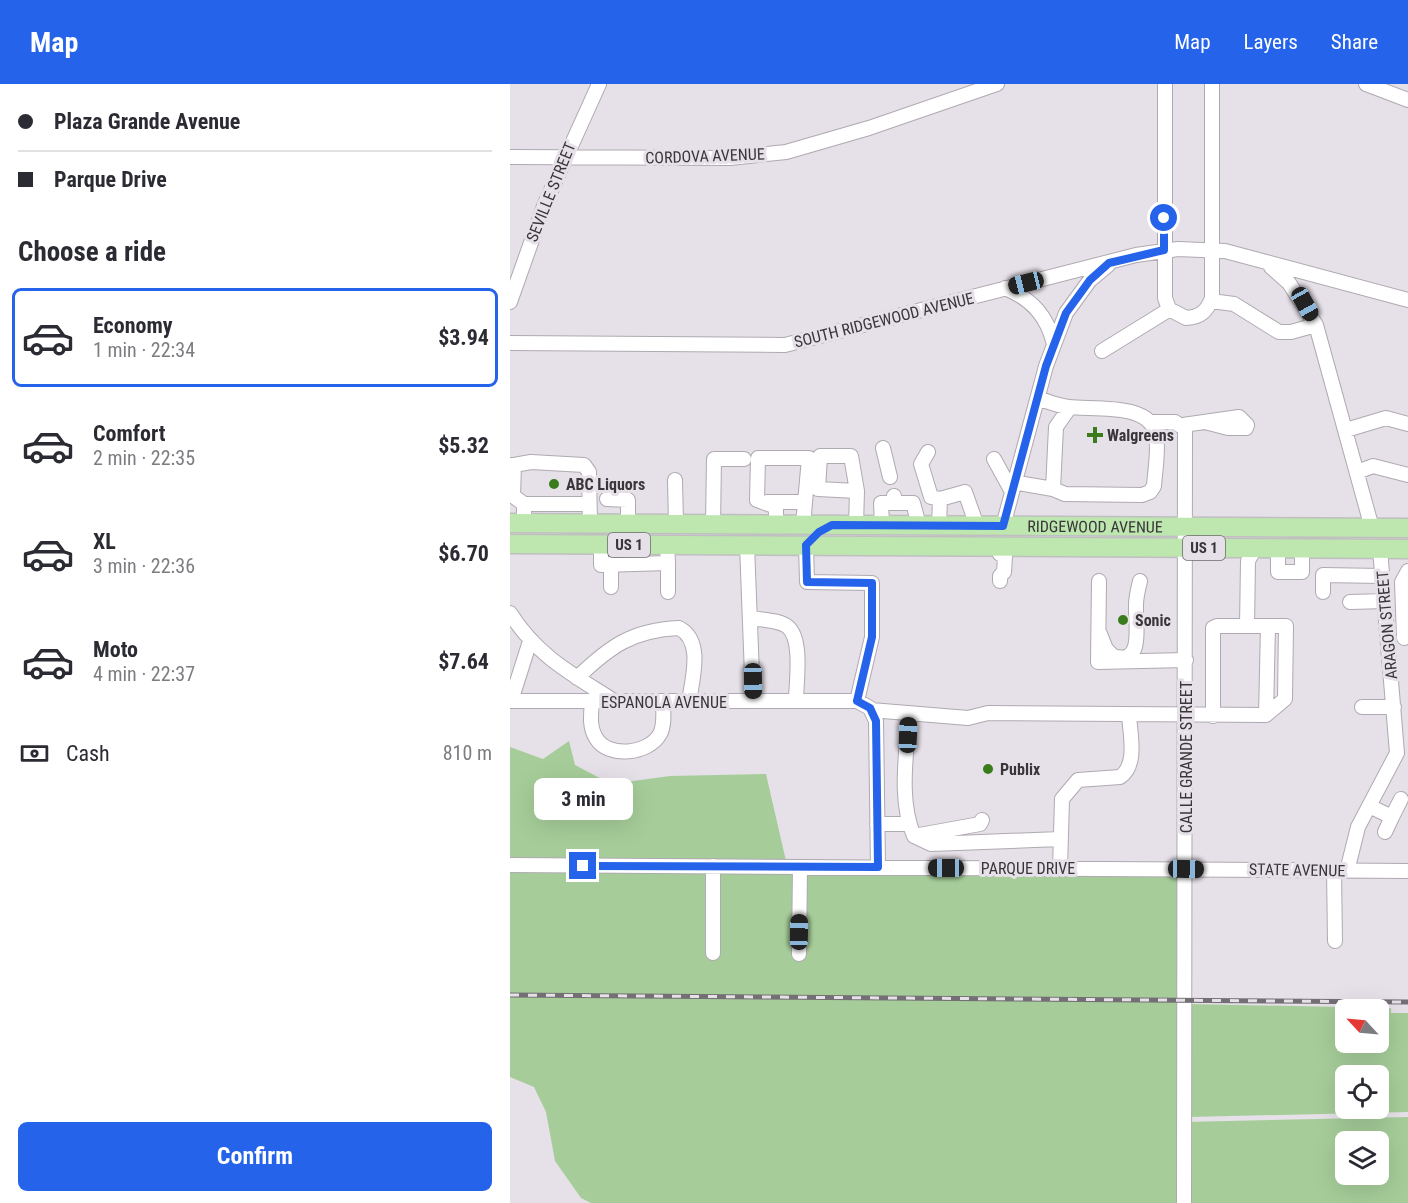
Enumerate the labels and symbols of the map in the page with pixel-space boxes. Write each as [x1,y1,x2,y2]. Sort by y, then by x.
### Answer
street label: SEVILLE STREET [522,139,580,245]
street label: CORDOVA AVENUE [645,144,765,168]
route start [1150,204,1177,231]
car [1006,270,1046,296]
car [1288,284,1322,324]
street label: SOUTH RIDGEWOOD AVENUE [792,288,976,352]
place label: Walgreens [1107,426,1174,445]
marker: Walgreens [1088,428,1102,442]
place label: ABC Liquors [566,475,645,494]
marker: ABC Liquors [547,477,561,491]
street label: RIDGEWOOD AVENUE [1027,516,1163,536]
road number: US 1 [608,533,650,557]
road number: US 1 [1183,536,1225,560]
street label: ARAGON STREET [1373,570,1401,680]
place label: Sonic [1135,611,1171,630]
marker: Sonic [1116,613,1130,627]
car [744,663,762,699]
street label: CALLE GRANDE STREET [1177,681,1196,833]
street label: ESPANOLA AVENUE [601,693,727,712]
car [898,717,918,753]
place label: Publix [1000,760,1041,779]
marker: Publix [981,762,995,776]
callout: 3 min [533,779,632,821]
route end [569,852,596,879]
car [928,859,964,877]
street label: PARQUE DRIVE [981,859,1075,878]
car [1168,860,1204,878]
street label: STATE AVENUE [1249,860,1345,880]
car [790,914,808,950]
north arrow [1335,999,1389,1053]

